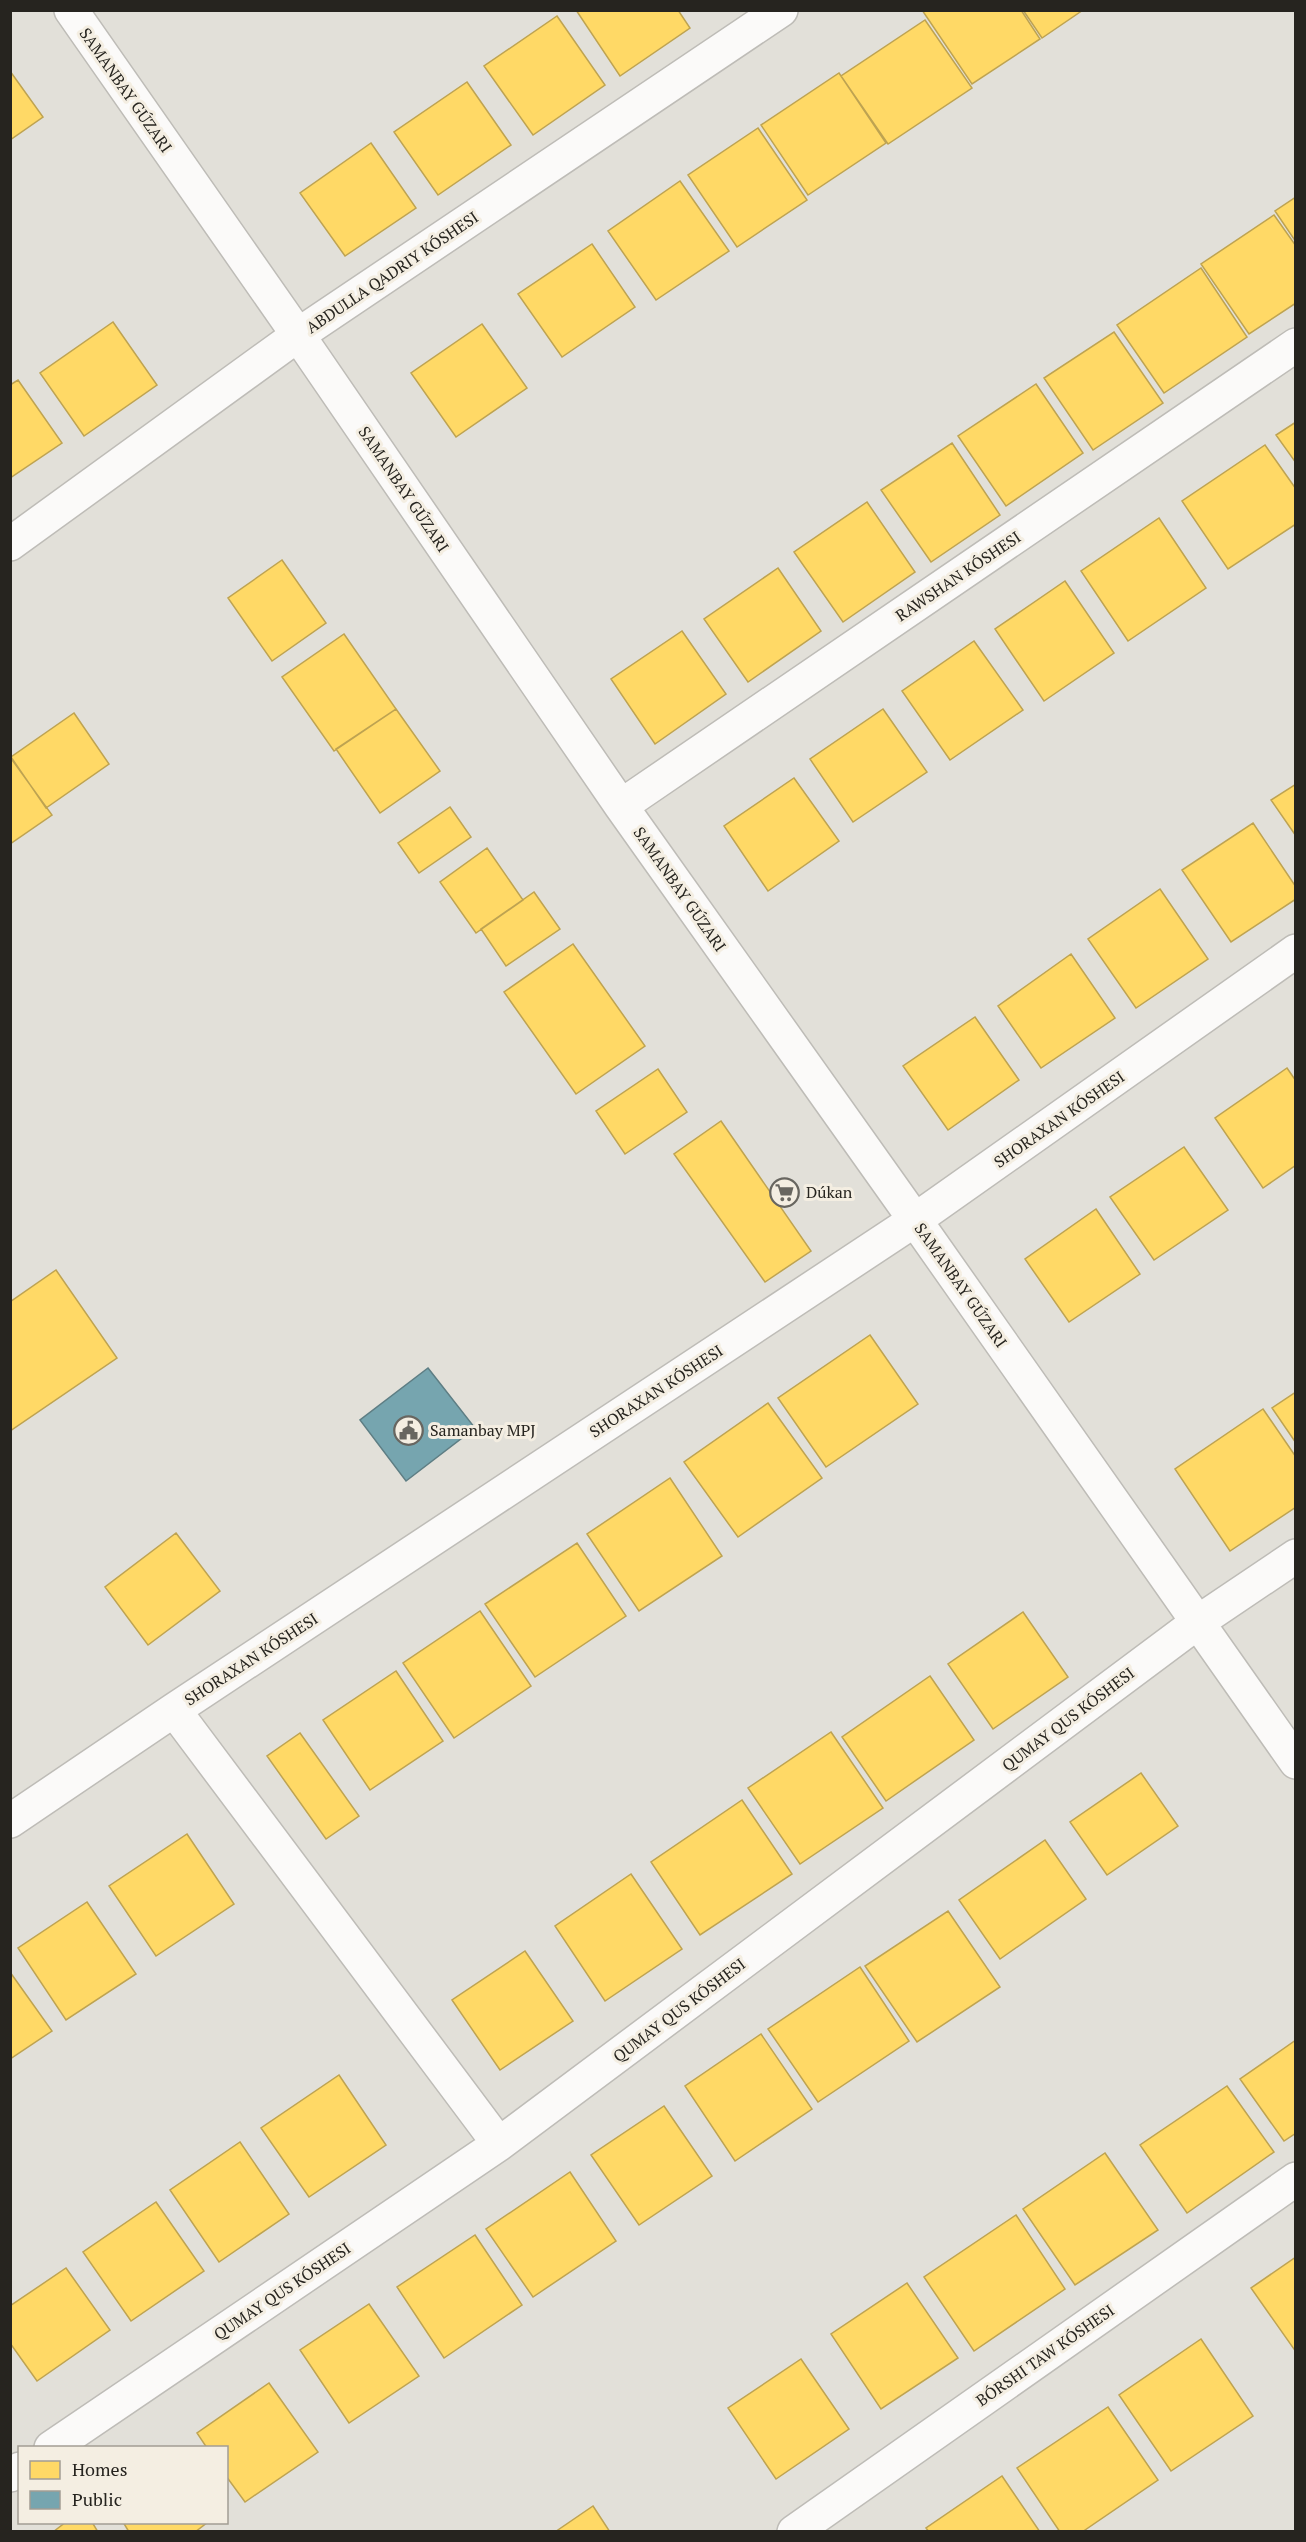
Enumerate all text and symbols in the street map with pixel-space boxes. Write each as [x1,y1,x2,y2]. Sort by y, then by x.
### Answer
street label: SAMANBAY GÚZARI [75,23,177,157]
street label: ABDULLA QADRIY KÓSHESI [301,206,483,338]
street label: SAMANBAY GÚZARI [354,422,454,556]
street label: RAWSHAN KÓSHESI [891,526,1025,626]
street label: SAMANBAY GÚZARI [629,822,731,956]
street label: SHORAXAN KÓSHESI [989,1066,1129,1172]
supermarket icon: Dúkan [769,1176,801,1208]
place label: Dúkan [806,1181,853,1203]
street label: SAMANBAY GÚZARI [910,1218,1012,1352]
street label: SHORAXAN KÓSHESI [585,1340,727,1442]
public building icon: Samanbay MPJ [393,1414,425,1446]
place label: Samanbay MPJ [430,1419,536,1441]
street label: SHORAXAN KÓSHESI [180,1608,322,1710]
street label: QUMAY QUS KÓSHESI [997,1662,1139,1776]
street label: QUMAY QUS KÓSHESI [608,1953,750,2067]
street label: QUMAY QUS KÓSHESI [209,2237,355,2345]
street label: BÓRSHI TAW KÓSHESI [972,2299,1118,2411]
legend [18,2446,228,2524]
text: Homes [72,2457,127,2481]
text: Public [72,2487,122,2511]

